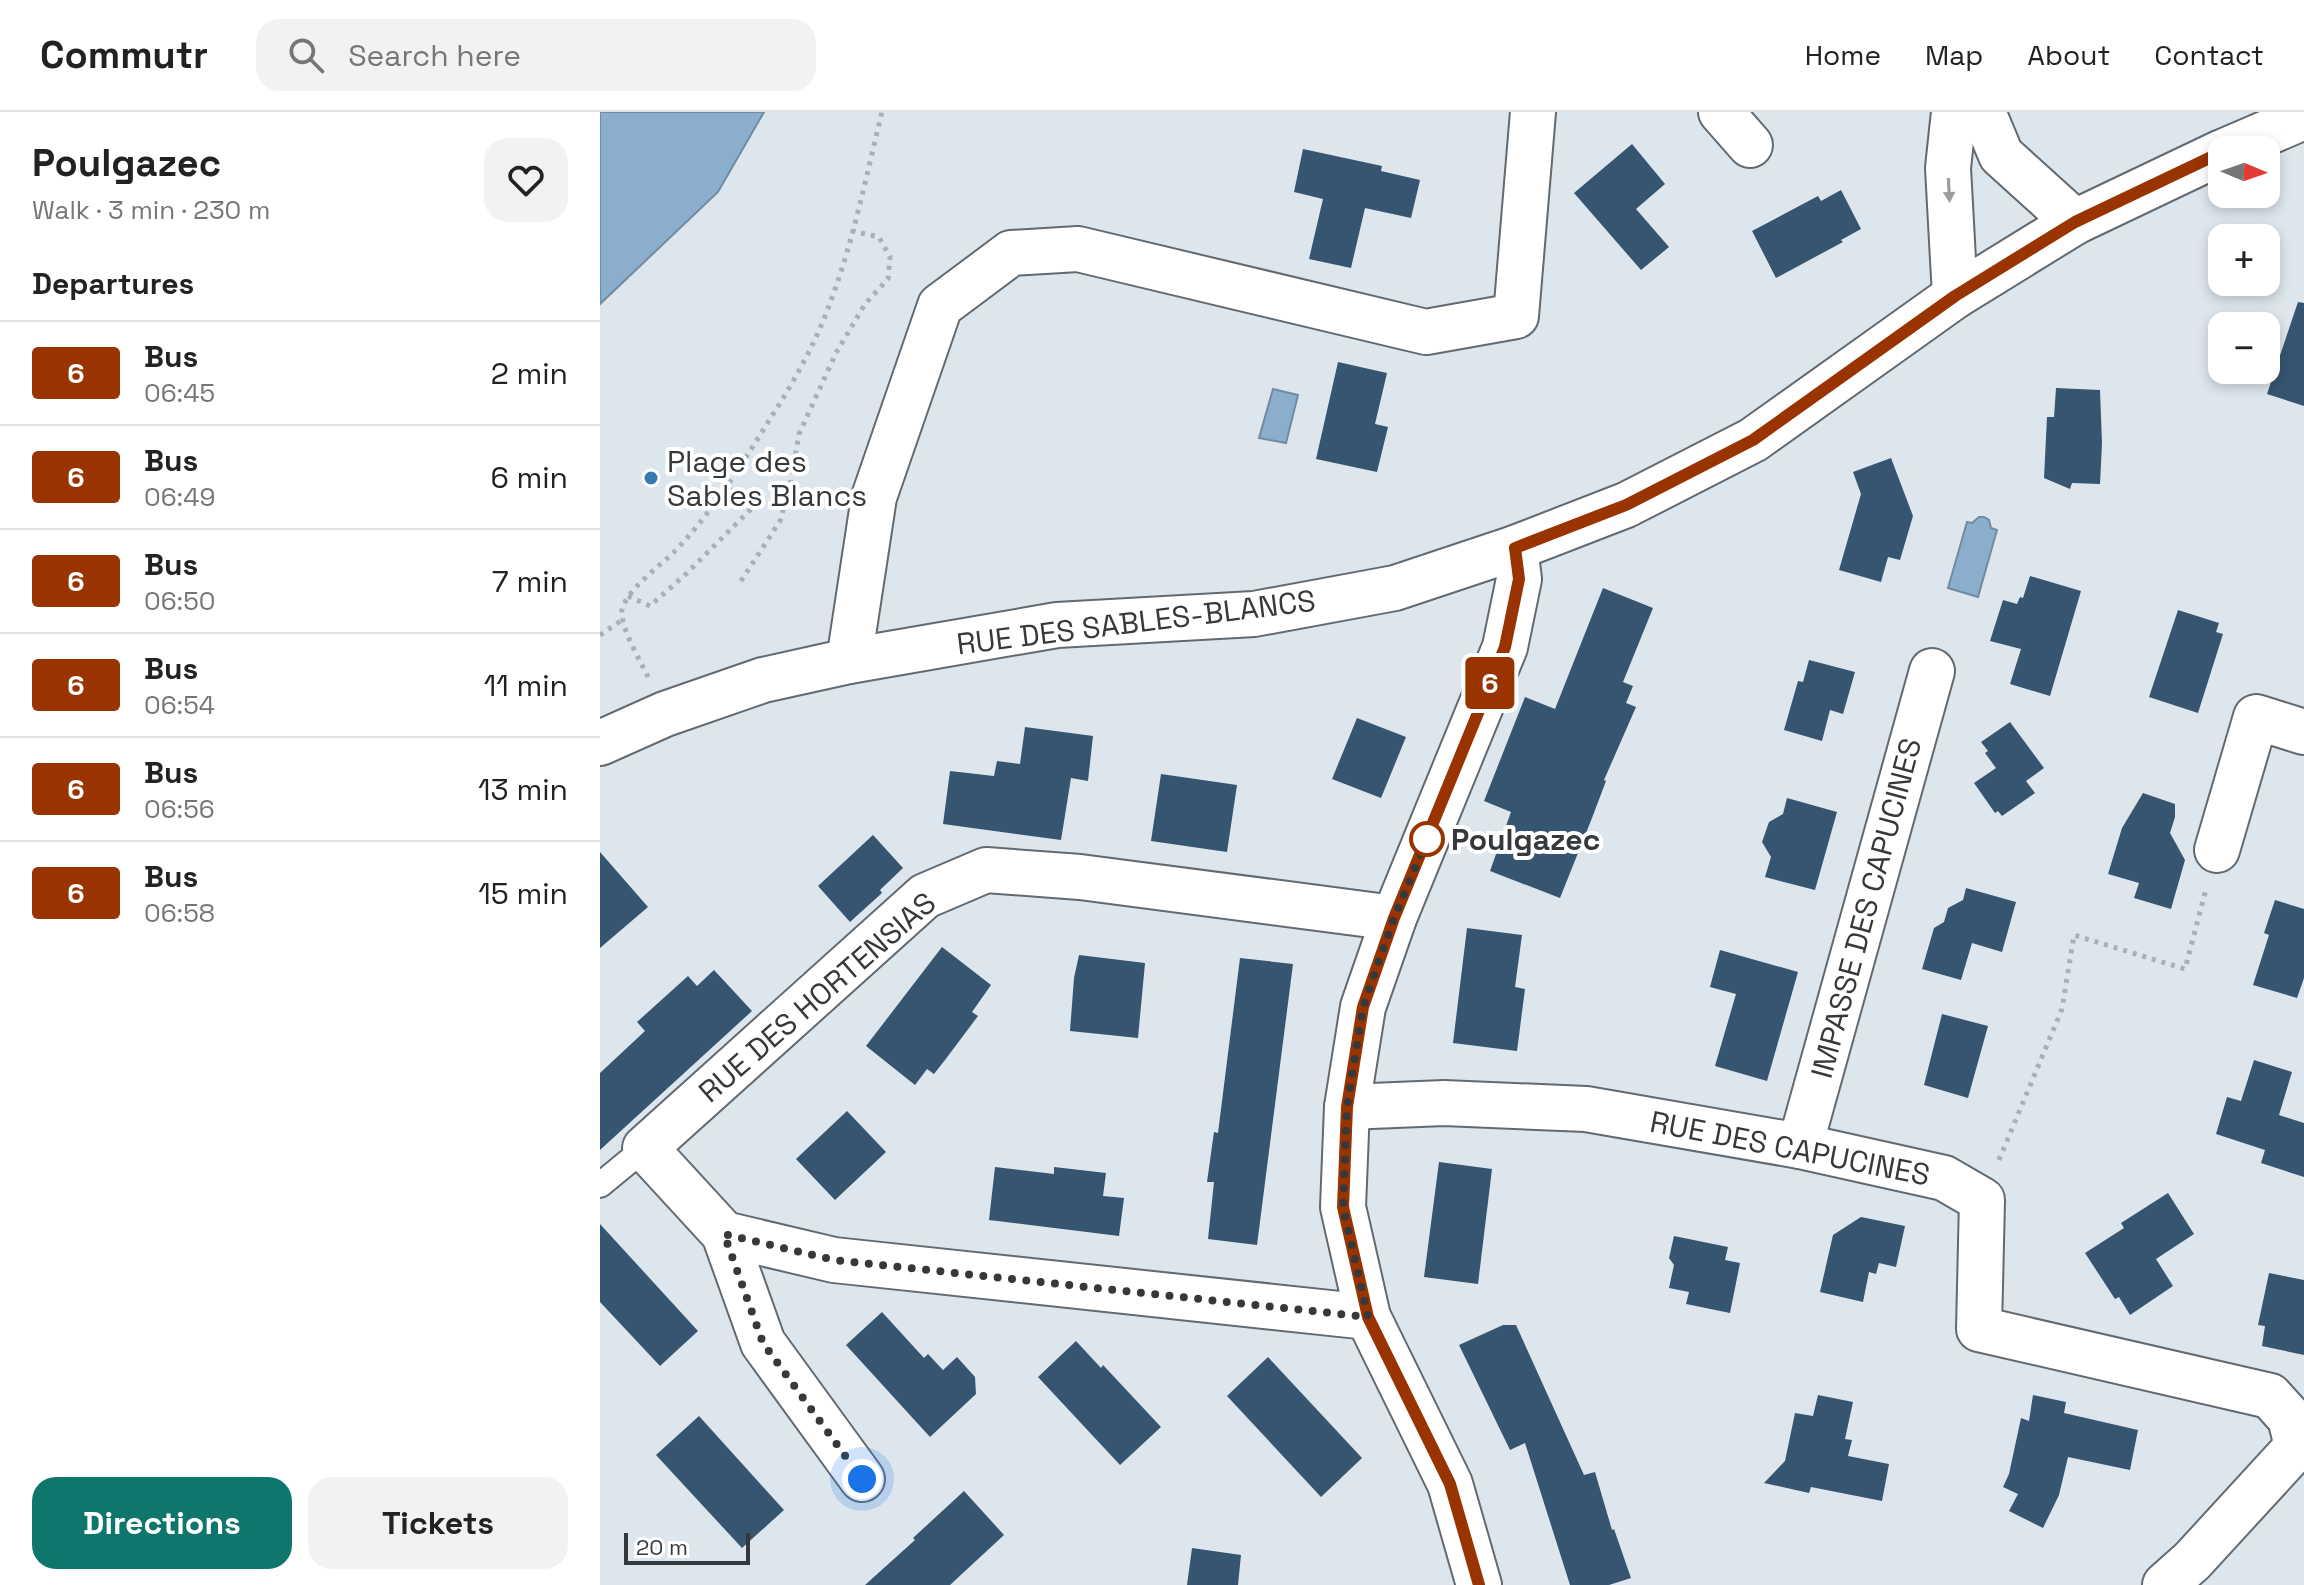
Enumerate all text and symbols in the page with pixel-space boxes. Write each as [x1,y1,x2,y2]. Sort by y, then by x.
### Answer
search box [256,19,816,91]
text: Commutr [40,31,208,79]
icon: search [284,33,328,77]
text: Search here [348,36,521,75]
text: Home [1805,37,1881,73]
text: Map [1925,37,1983,73]
text: About [2027,37,2110,73]
text: Contact [2154,37,2264,73]
north arrow [2208,136,2280,208]
map controls [2208,136,2280,384]
button: heart [484,138,568,222]
text: Poulgazec [32,139,221,187]
one-way arrow [1943,178,1956,203]
text: Walk · 3 min · 230 m [32,193,270,227]
button: + [2208,224,2280,296]
text: Departures [32,264,194,303]
button: − [2208,312,2280,384]
text: Bus [144,337,198,376]
text: 2 min [491,354,568,393]
text: 6 [67,355,85,391]
text: 06:45 [144,376,215,410]
text: Bus [144,441,198,480]
place label: Plage des Sables Blancs [667,442,867,515]
text: 6 min [490,458,568,497]
text: 6 [67,459,85,495]
marker: Plage des Sables Blancs [642,469,660,487]
text: 06:49 [144,480,215,514]
text: Bus [144,545,198,584]
text: 7 min [492,562,568,601]
text: 6 [67,563,85,599]
street label: RUE DES SABLES-BLANCS [954,581,1318,663]
text: 06:50 [144,584,215,618]
text: Bus [144,649,198,688]
line badge: 6 [1464,657,1516,709]
text: 6 [1481,665,1499,701]
text: 11 min [484,666,568,705]
text: 6 [67,667,85,703]
text: 06:54 [144,688,215,722]
street label: IMPASSE DES CAPUCINES [1802,734,1930,1082]
text: Bus [144,753,198,792]
text: 13 min [478,770,568,809]
text: 6 [67,771,85,807]
text: 06:56 [144,792,215,826]
place label: Poulgazec [1451,820,1600,859]
marker: Poulgazec [1410,822,1444,856]
text: Bus [144,857,198,896]
text: 15 min [478,874,568,913]
text: 6 [67,875,85,911]
street label: RUE DES HORTENSIAS [690,883,944,1111]
text: 06:58 [144,896,215,930]
street label: RUE DES CAPUCINES [1647,1102,1933,1194]
your location [842,1459,882,1499]
button: Directions [32,1477,292,1569]
button: Tickets [308,1477,568,1569]
scale bar [624,1529,750,1565]
text: 20 m [636,1533,688,1561]

